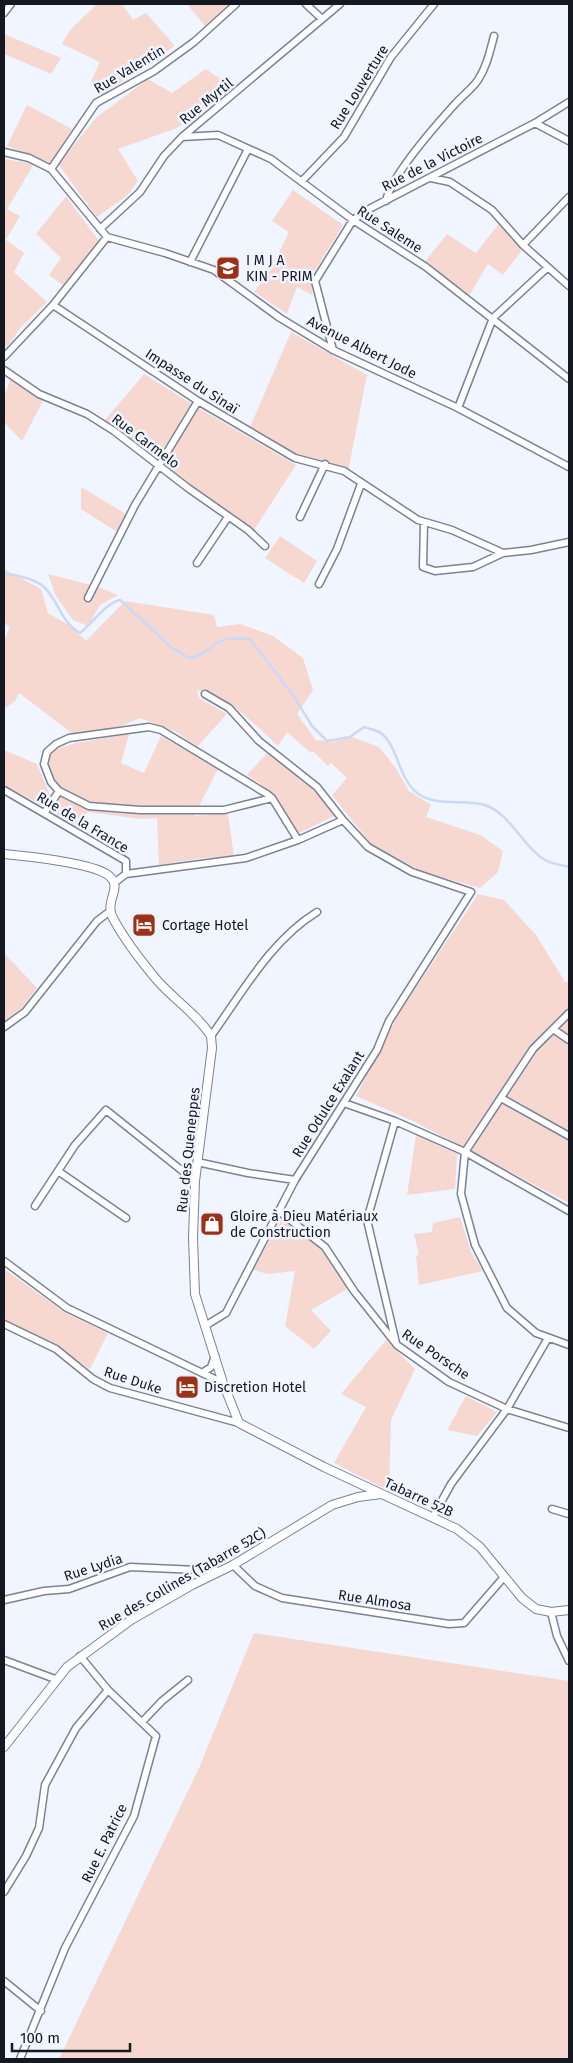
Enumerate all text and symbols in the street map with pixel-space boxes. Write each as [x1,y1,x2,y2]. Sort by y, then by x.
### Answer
street label: Rue Valentin [91,42,168,97]
street label: Rue Louverture [327,42,392,133]
street label: Rue Myrtil [176,75,237,128]
street label: Rue de la Victoire [379,130,486,195]
street label: Rue Saleme [354,202,426,257]
place label: I M J A KIN - PRIM [246,252,313,285]
school or university icon: I M J A KIN - PRIM [215,255,241,281]
street label: Avenue Albert Jode [304,312,419,382]
street label: Impasse du Sinaï [142,345,242,418]
street label: Rue Carmelo [108,410,183,472]
street label: Rue de la France [34,788,132,857]
hotel icon: Cortage Hotel [131,912,157,938]
place label: Cortage Hotel [162,917,248,934]
street label: Rue Odulce Exalant [289,1047,369,1161]
street label: Rue des Queneppes [173,1086,204,1214]
place label: Gloire à Dieu Matériaux de Construction [230,1208,378,1241]
shop icon: Gloire à Dieu Matériaux de Construction [199,1211,225,1237]
street label: Rue Porsche [399,1326,473,1383]
street label: Rue Duke [102,1363,164,1398]
hotel icon: Discretion Hotel [174,1374,200,1400]
place label: Discretion Hotel [204,1379,306,1396]
street label: Tabarre 52B [382,1474,456,1521]
street label: Rue des Collines (Tabarre 52C) [96,1524,269,1634]
street label: Rue Lydia [62,1550,125,1585]
street label: Rue Almosa [337,1586,413,1615]
street label: Rue E. Patrice [78,1801,131,1886]
scale bar [12,2020,130,2052]
text: 100 m [20,2029,60,2047]

